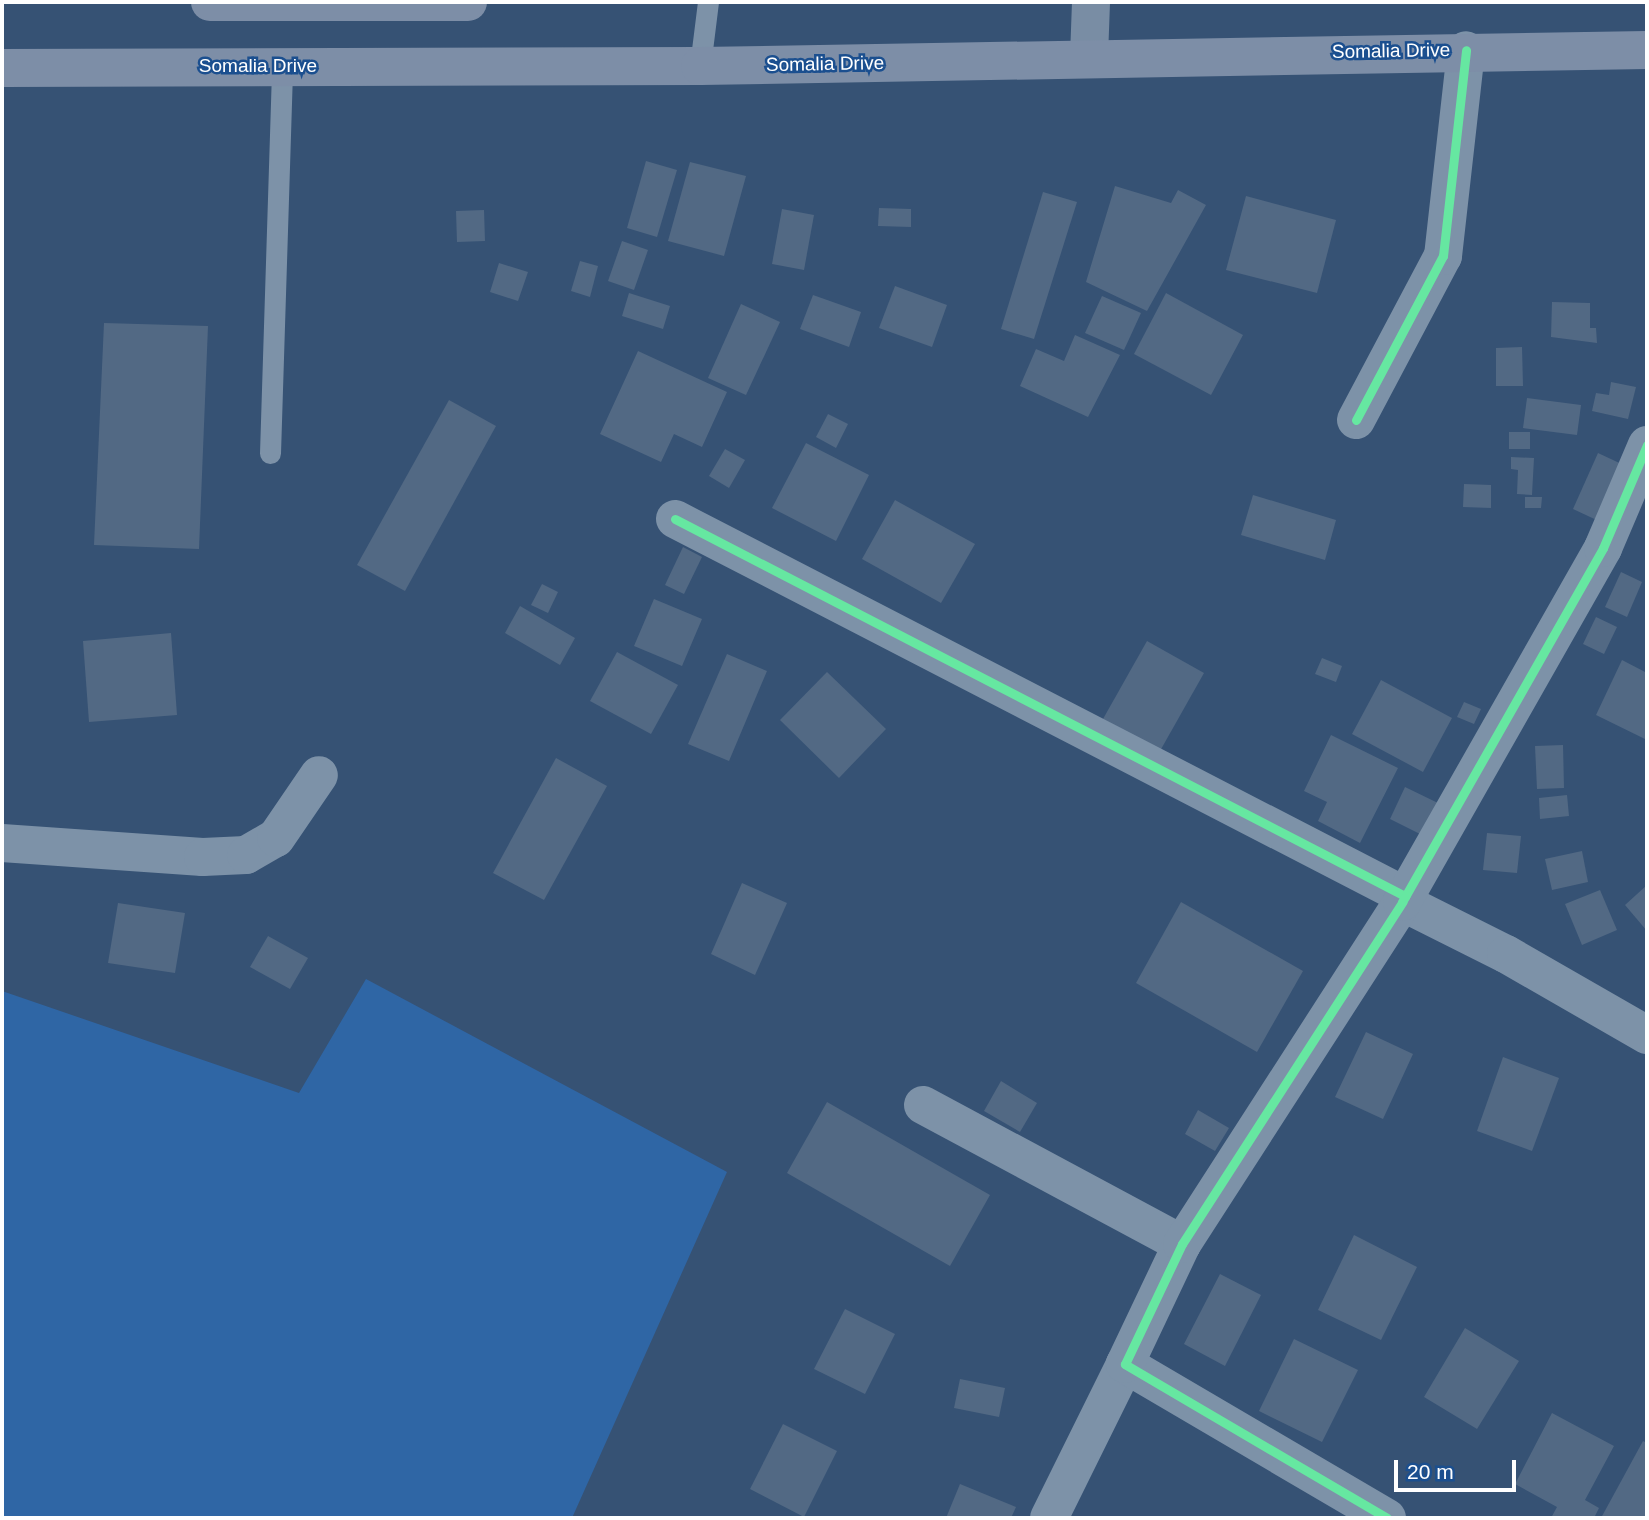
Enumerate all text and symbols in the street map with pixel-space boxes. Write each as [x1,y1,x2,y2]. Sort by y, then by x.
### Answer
street label: Somalia Drive [1332,39,1450,63]
street label: Somalia Drive [766,52,884,76]
street label: Somalia Drive [199,55,317,77]
scale bar [1397,1446,1520,1490]
text: 20 m [1407,1460,1454,1483]

